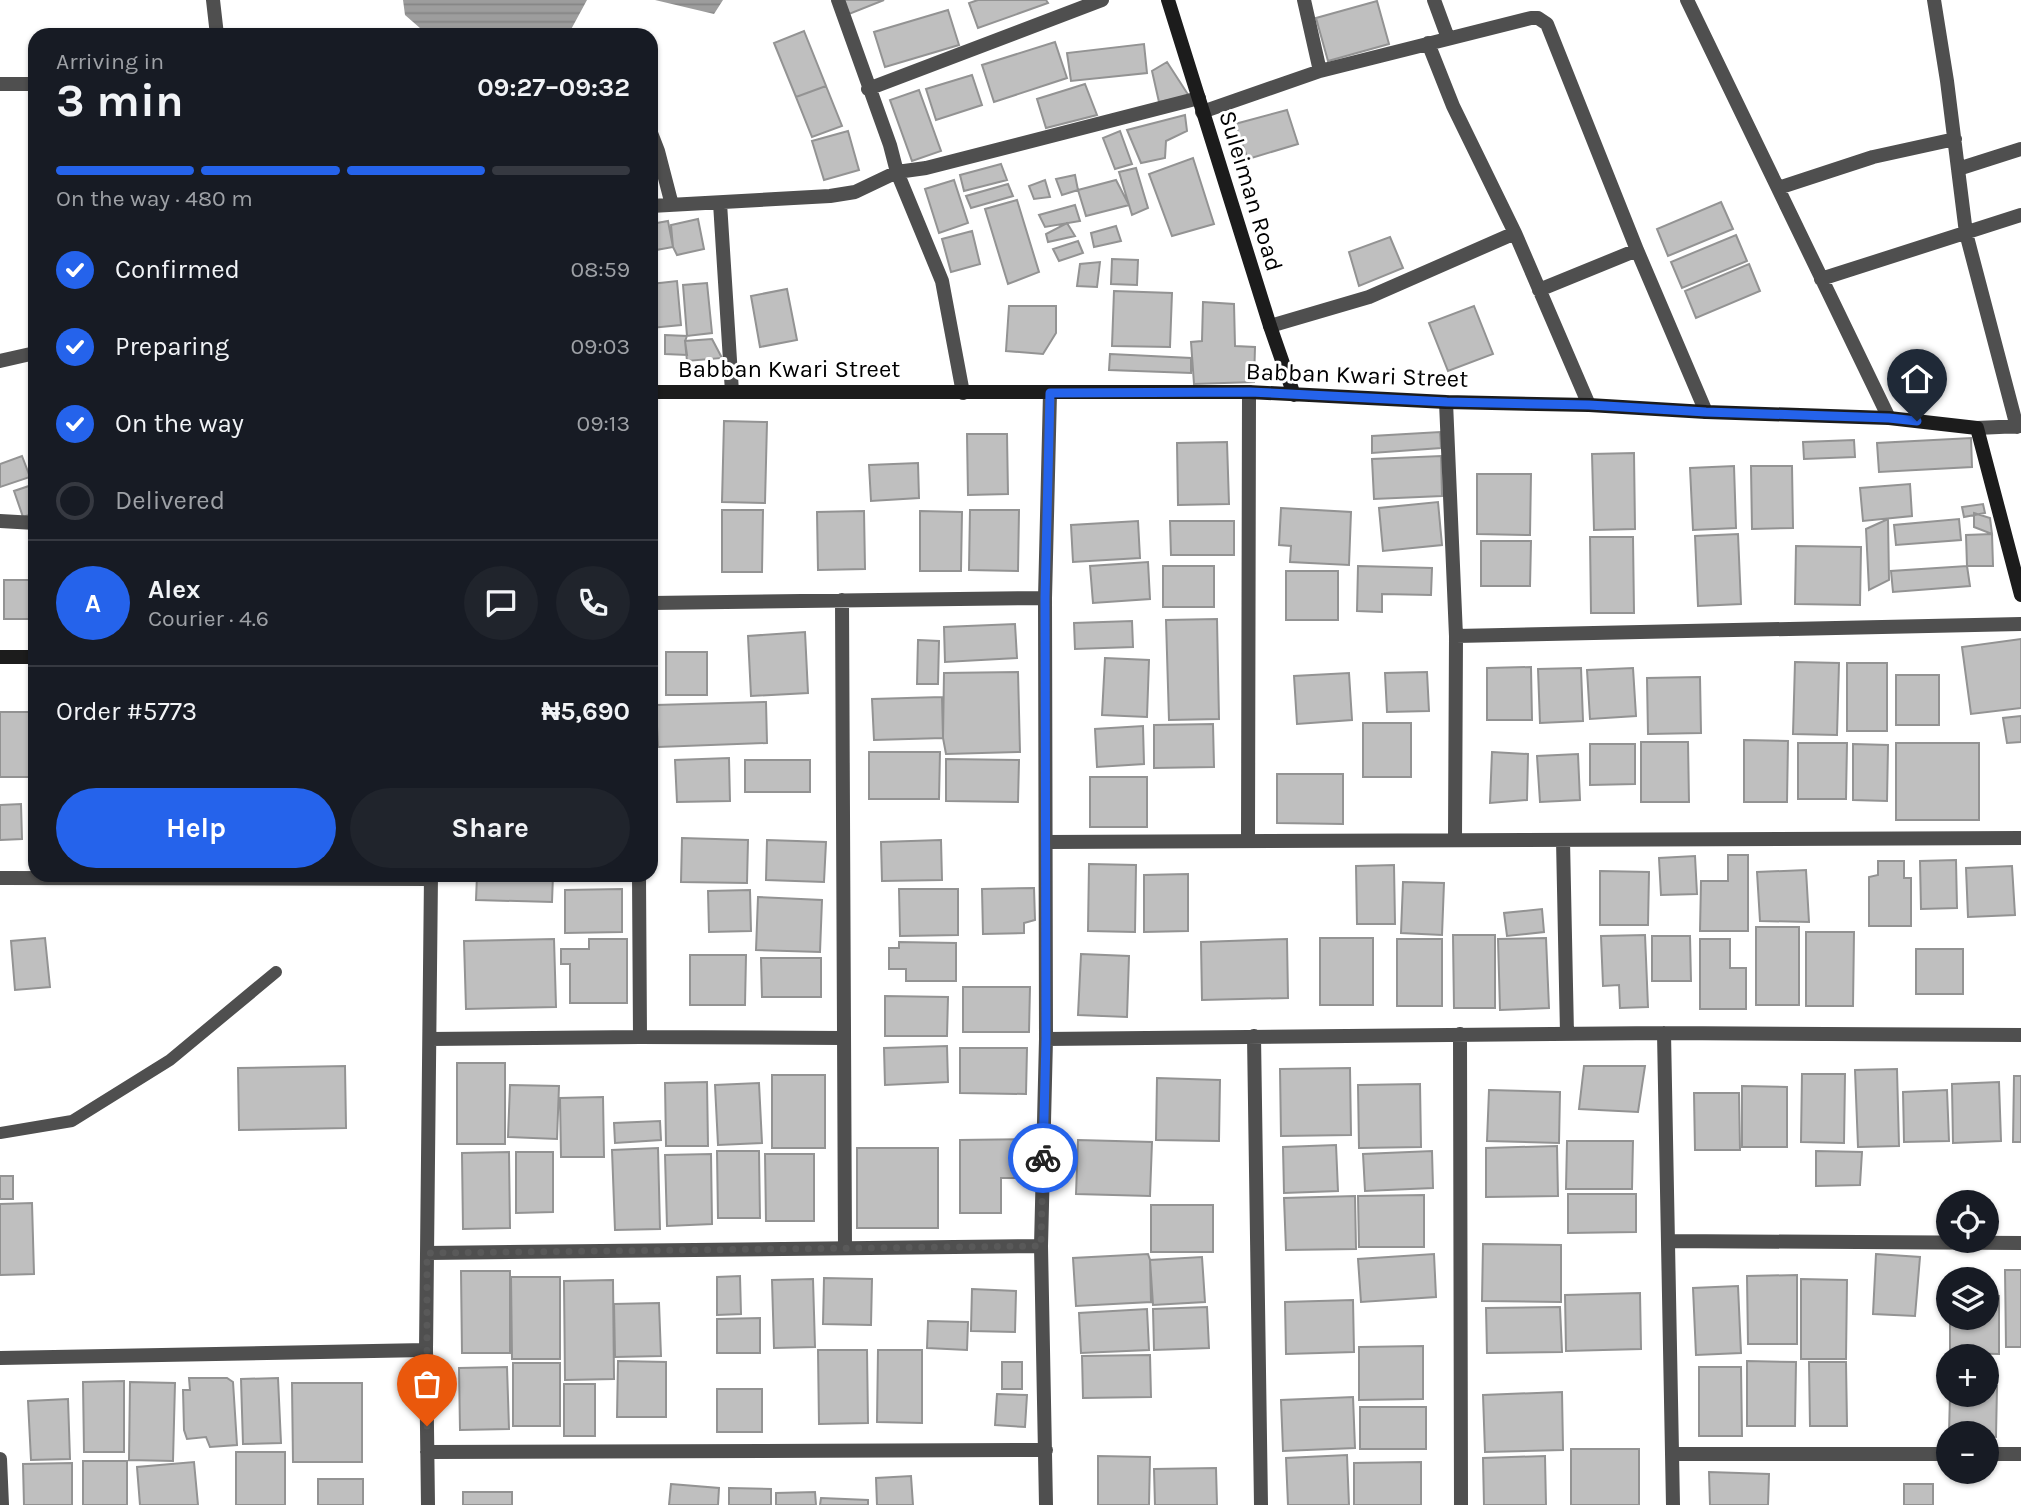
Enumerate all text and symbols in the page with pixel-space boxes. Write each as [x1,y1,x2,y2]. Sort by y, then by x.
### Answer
text: Arriving in [56,48,164,75]
text: 09:27–09:32 [477,72,630,103]
text: 3 min [56,74,184,128]
street label: Suleiman Road [1213,107,1289,275]
text: On the way · 480 m [56,185,253,212]
icon: check [56,251,94,289]
text: Confirmed [115,254,240,285]
text: 08:59 [571,256,630,283]
icon: check [56,328,94,366]
text: Preparing [115,331,229,362]
text: 09:03 [570,333,630,360]
pin [1887,349,1947,421]
street label: Babban Kwari Street [678,355,900,383]
street label: Babban Kwari Street [1245,357,1469,393]
icon: home [1898,360,1936,398]
icon: check [56,405,94,443]
text: On the way [115,408,244,439]
text: 09:13 [577,410,630,437]
text: Delivered [115,485,225,516]
button: chat [464,566,538,640]
button: phone [556,566,630,640]
text: Alex [148,574,200,605]
text: A [85,588,101,619]
text: Courier · 4.6 [148,605,269,632]
text: Order #5773 [56,696,197,727]
text: ₦5,690 [541,696,630,727]
button: Help [56,788,336,868]
button: Share [350,788,630,868]
courier [1008,1123,1078,1193]
icon: bike [1024,1139,1062,1177]
map controls [1936,1190,1999,1484]
button: locate [1936,1190,1999,1253]
button: layers [1936,1267,1999,1330]
button: + [1936,1344,1999,1407]
pin [397,1354,457,1426]
icon: bag [408,1365,446,1403]
button: − [1936,1421,1999,1484]

